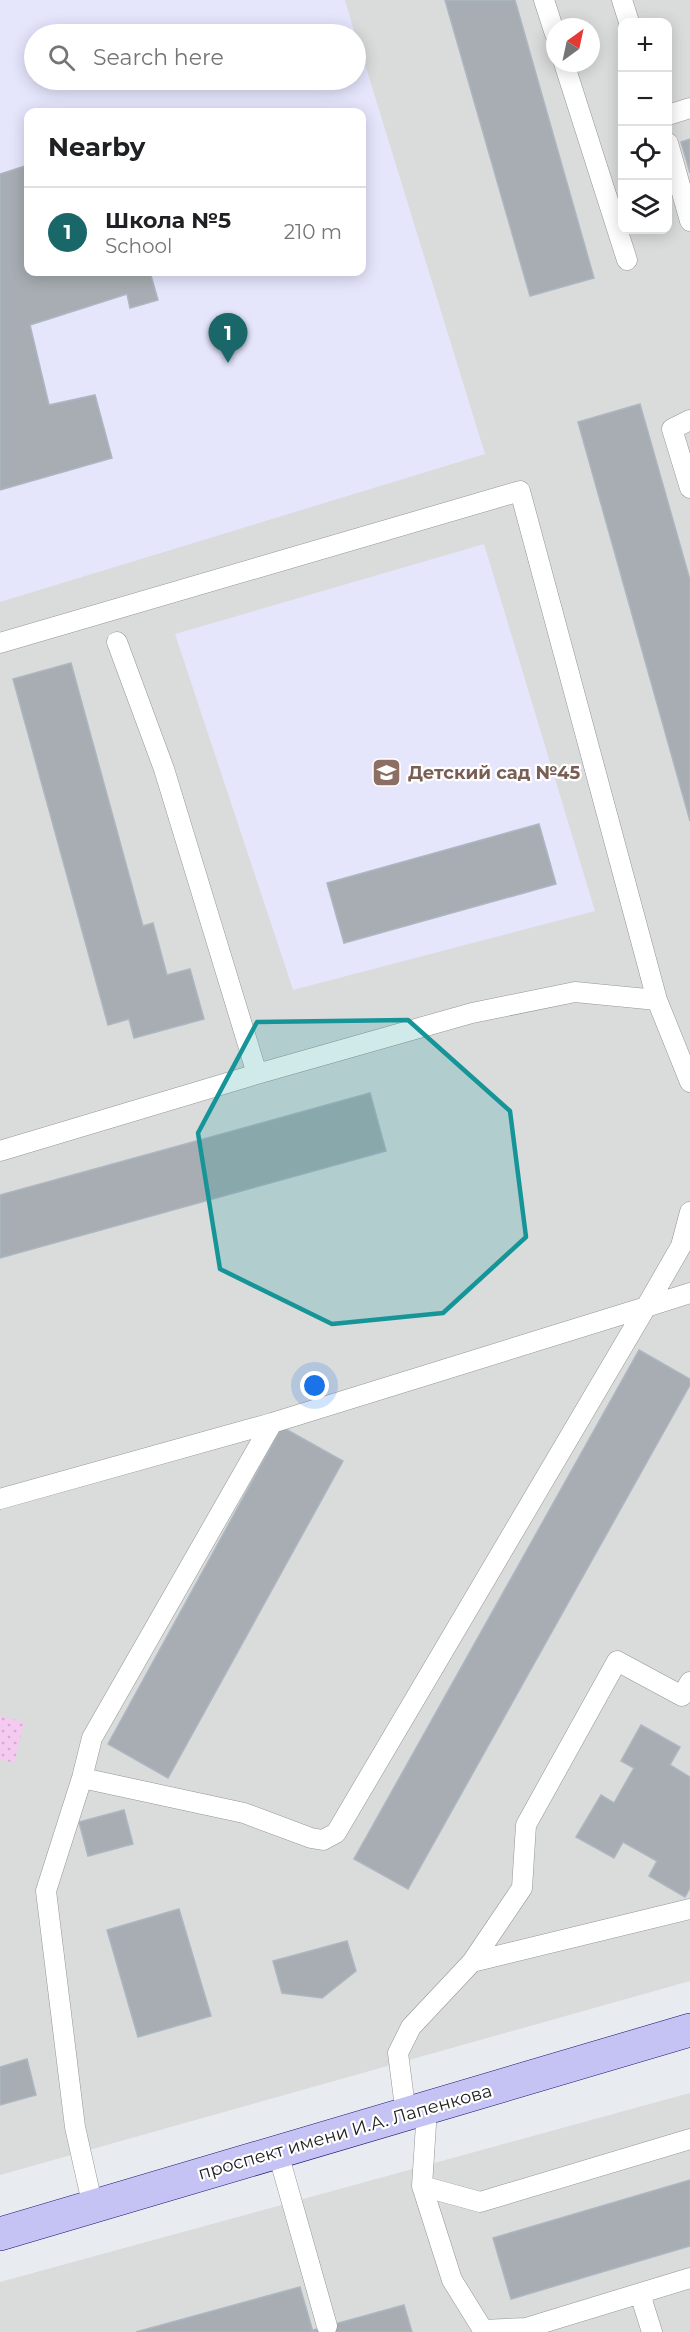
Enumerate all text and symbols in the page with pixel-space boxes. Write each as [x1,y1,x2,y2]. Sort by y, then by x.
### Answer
north arrow [546,18,600,72]
map controls [618,18,672,234]
button: + [618,18,672,72]
search box [24,24,366,90]
icon: search [45,41,78,74]
text: Search here [93,44,224,71]
button: − [618,72,672,126]
button: locate [618,126,672,180]
text: Nearby [48,131,145,163]
button: layers [618,180,672,234]
text: Школа №5 [105,207,231,234]
text: 1 [64,220,71,244]
text: 210 m [284,220,342,244]
text: School [105,234,172,258]
pin: 1 [208,314,248,363]
school or university icon: Детский сад №45 [371,757,403,789]
place label: Детский сад №45 [408,762,581,784]
your location [300,1371,329,1400]
street label: проспект имени И.А. Лапенкова [196,2079,494,2185]

